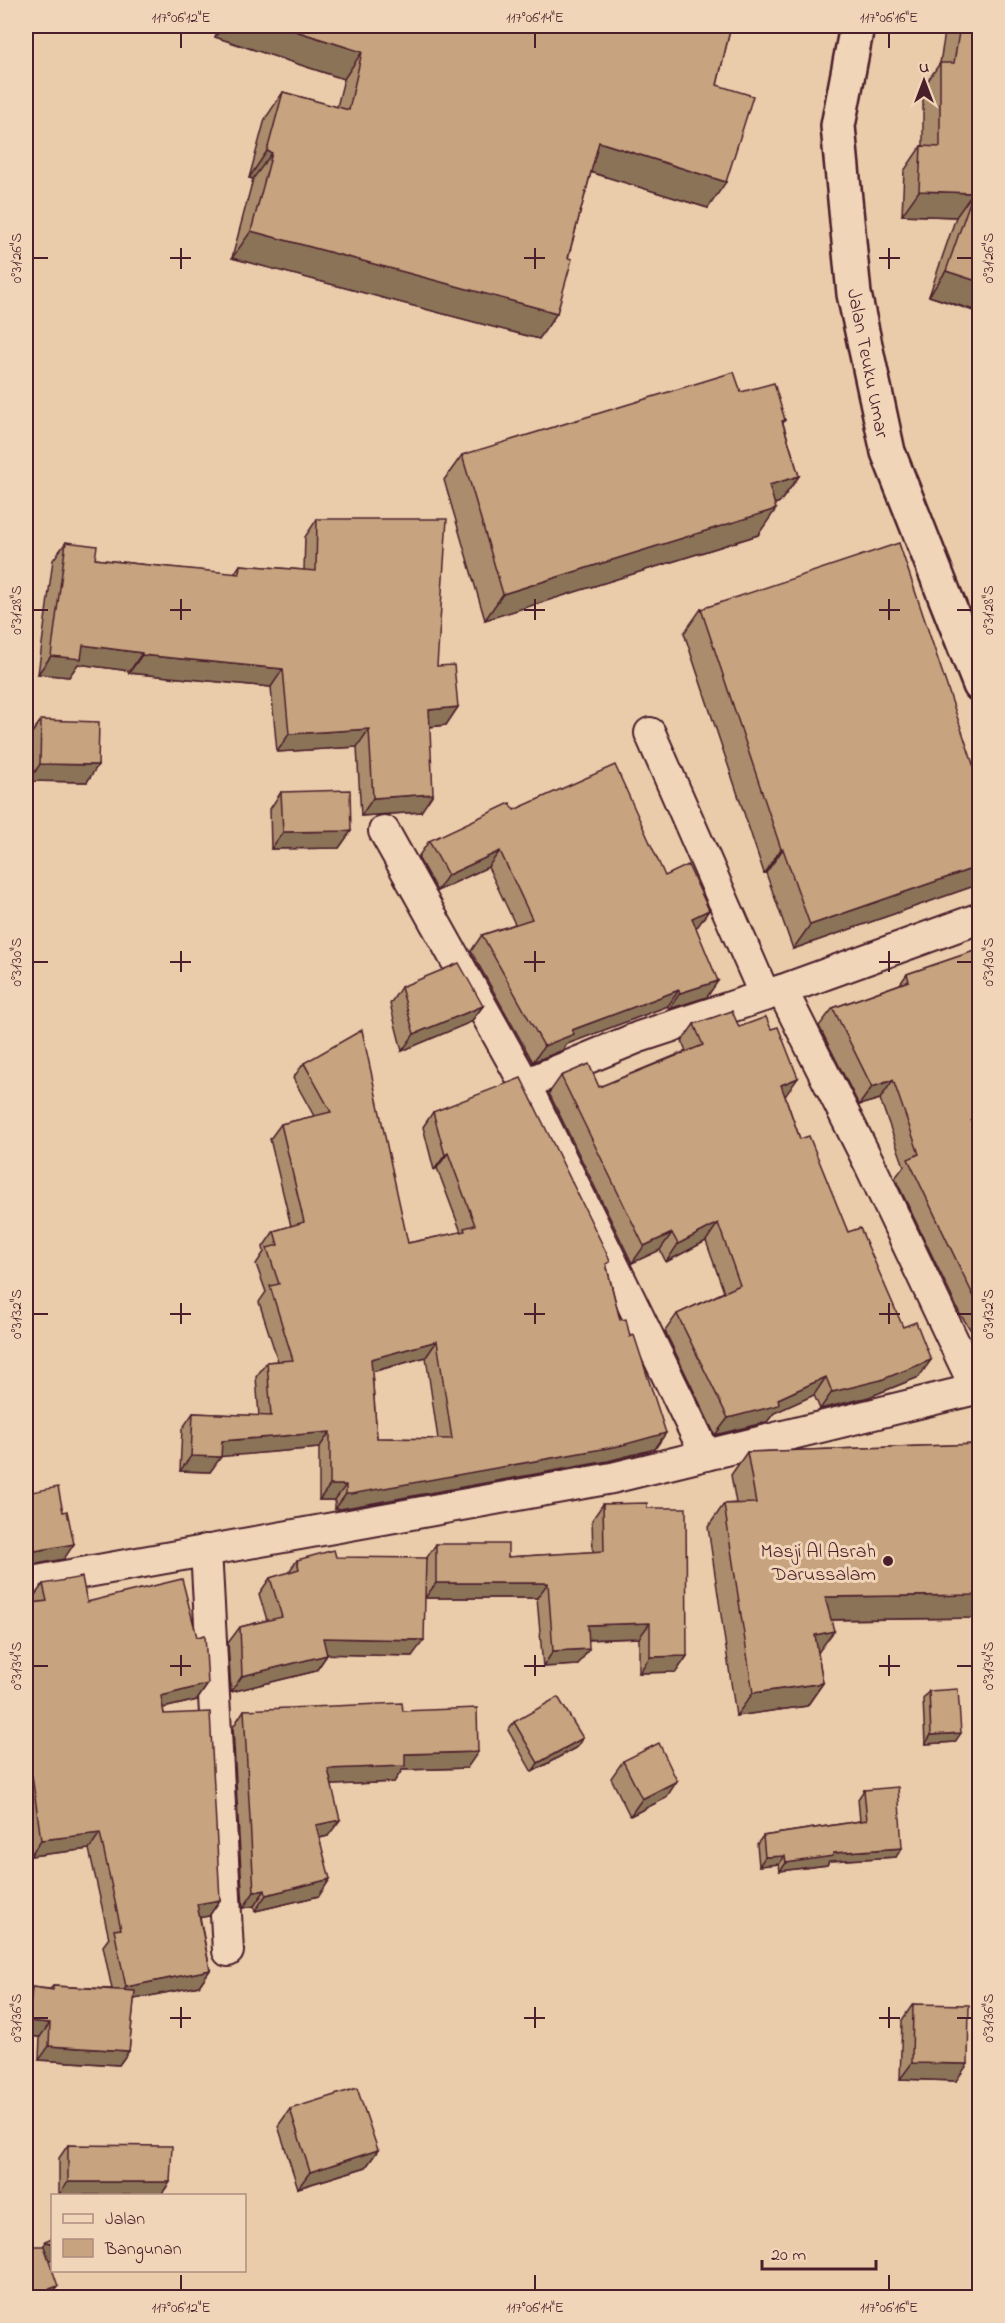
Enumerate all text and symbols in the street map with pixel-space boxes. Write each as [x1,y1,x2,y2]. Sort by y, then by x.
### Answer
text: 117°06'12"E [151,7,211,29]
text: 117°06'14"E [506,7,564,29]
text: 117°06'16"E [860,7,918,29]
north arrow [894,51,954,111]
text: U [919,56,929,80]
text: 0°31'26"S [6,233,28,283]
text: 0°31'26"S [978,233,1000,283]
street label: Jalan Teuku Umar [838,286,895,441]
text: 0°31'28"S [6,585,28,635]
text: 0°31'28"S [978,585,1000,635]
text: 0°31'30"S [6,937,28,986]
text: 0°31'30"S [978,937,1000,986]
text: 0°31'32"S [6,1289,28,1339]
text: 0°31'32"S [978,1289,1000,1339]
place label: Masji Al Asrah Darussalam [761,1538,876,1590]
marker: Masji Al Asrah Darussalam [881,1554,895,1568]
text: 0°31'34"S [6,1641,28,1690]
text: 0°31'34"S [978,1641,1000,1690]
text: 0°31'36"S [6,1993,28,2042]
text: 0°31'36"S [978,1993,1000,2042]
legend [51,2194,246,2272]
text: Jalan [105,2207,145,2233]
scale bar [762,2233,876,2271]
text: Bangunan [104,2237,182,2264]
text: 20 m [771,2243,806,2269]
text: 117°06'12"E [151,2297,211,2319]
text: 117°06'14"E [506,2297,564,2319]
text: 117°06'16"E [860,2297,918,2319]

